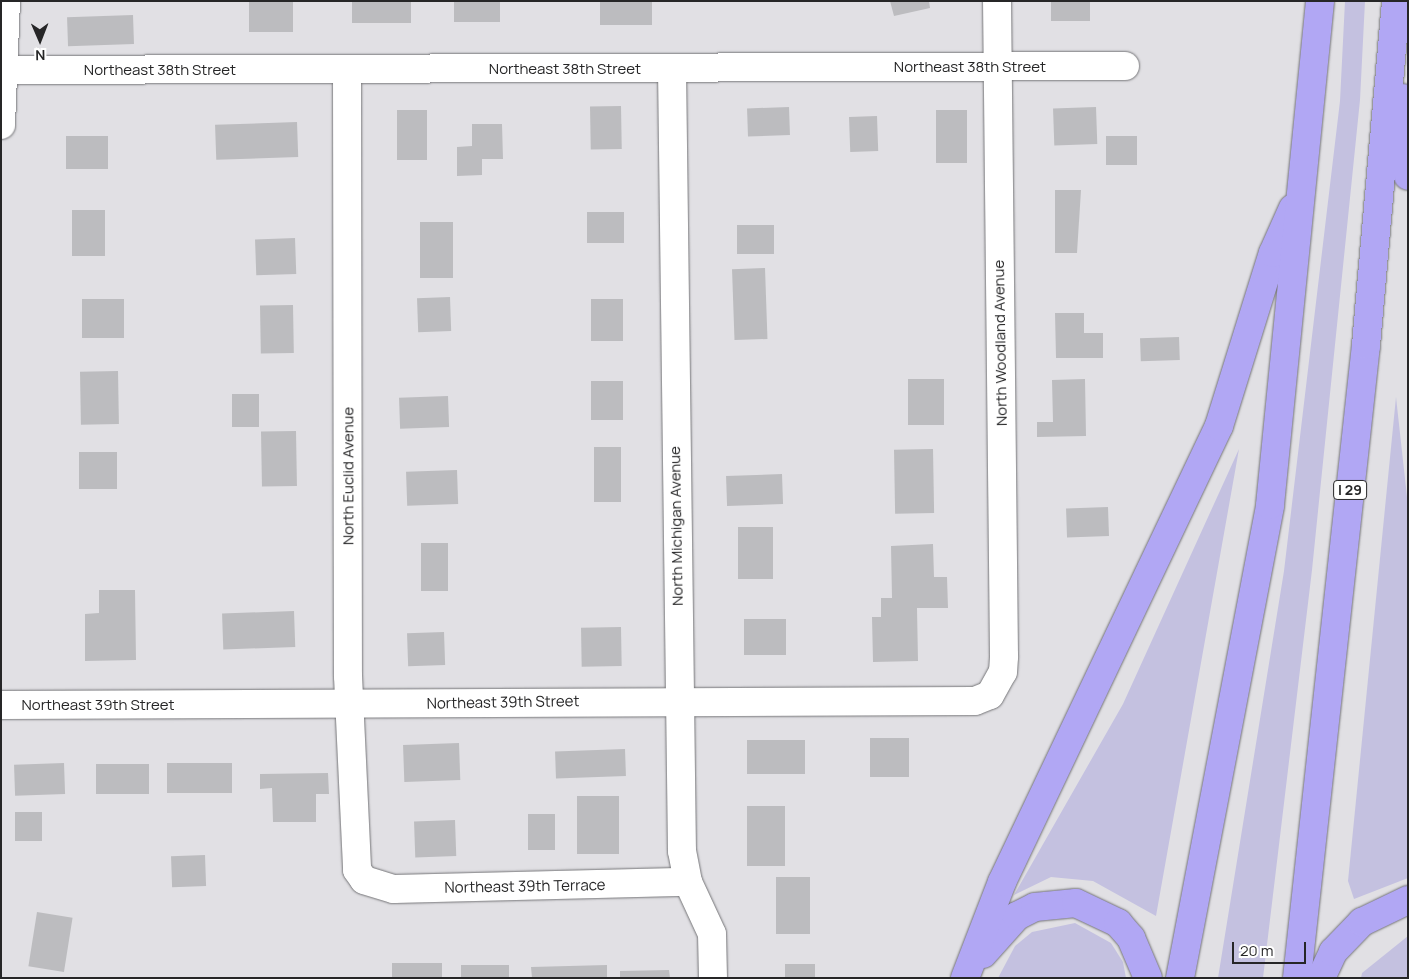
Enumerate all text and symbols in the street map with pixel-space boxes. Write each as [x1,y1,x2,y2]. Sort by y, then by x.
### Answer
north arrow [15,15,65,65]
text: N [35,46,45,65]
street label: Northeast 38th Street [894,58,1046,76]
street label: Northeast 38th Street [489,60,641,78]
street label: Northeast 38th Street [84,61,236,79]
street label: North Woodland Avenue [990,260,1010,426]
street label: North Euclid Avenue [339,407,357,545]
street label: North Michigan Avenue [666,446,686,606]
road number: I 29 [1332,478,1368,502]
street label: Northeast 39th Street [426,692,580,712]
street label: Northeast 39th Street [22,696,174,714]
street label: Northeast 39th Terrace [444,876,606,896]
scale bar [1234,932,1308,964]
text: 20 m [1240,940,1273,961]

